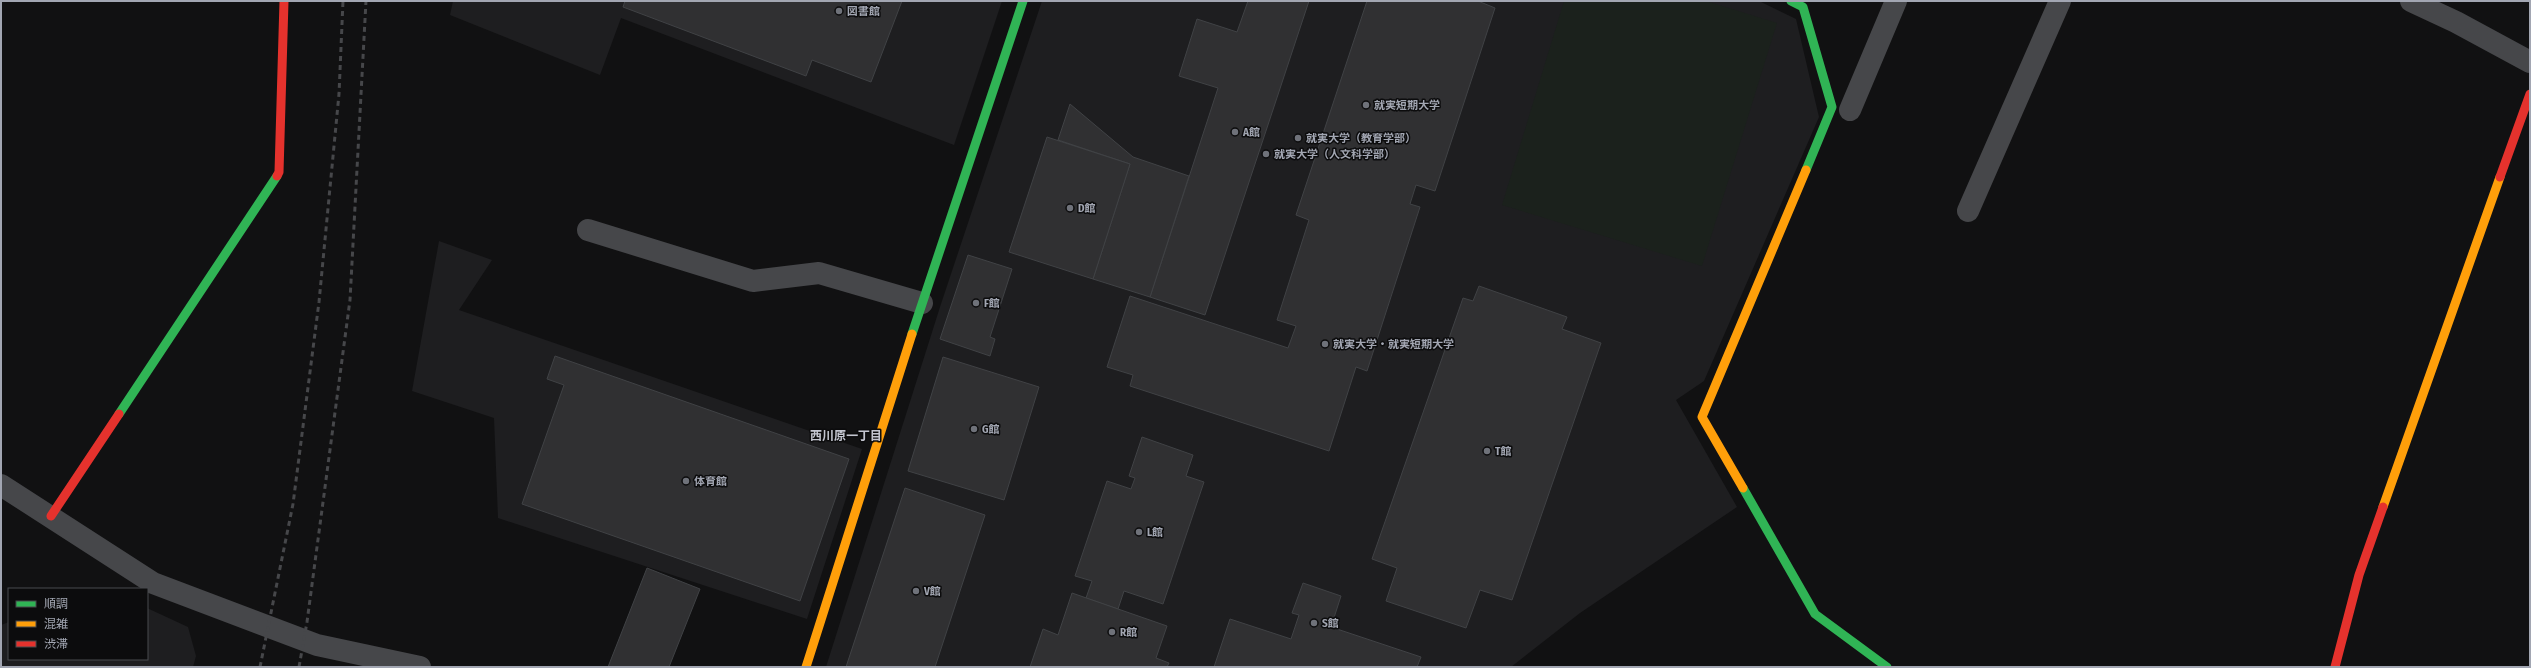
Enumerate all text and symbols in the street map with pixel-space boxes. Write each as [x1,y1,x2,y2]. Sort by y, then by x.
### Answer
place label: 図書館 [847,5,880,18]
marker: 図書館 [834,6,844,16]
place label: 就実短期大学 [1374,99,1440,112]
marker: 就実短期大学 [1361,100,1371,110]
place label: A館 [1242,126,1260,139]
marker: A館 [1230,127,1240,137]
place label: 就実大学（教育学部） [1306,132,1416,145]
marker: 就実大学（教育学部） [1293,133,1303,143]
place label: 就実大学（人文科学部） [1274,148,1395,161]
marker: 就実大学（人文科学部） [1261,149,1271,159]
place label: D館 [1078,202,1096,215]
marker: D館 [1065,203,1075,213]
place label: F館 [984,297,1000,310]
marker: F館 [971,298,981,308]
place label: 就実大学・就実短期大学 [1333,338,1454,351]
marker: 就実大学・就実短期大学 [1320,339,1330,349]
place label: G館 [982,423,1000,436]
marker: G館 [969,424,979,434]
district label: 西川原一丁目 [810,429,882,443]
place label: T館 [1495,445,1511,458]
marker: T館 [1482,446,1492,456]
place label: 体育館 [694,475,727,488]
marker: 体育館 [681,476,691,486]
place label: L館 [1147,526,1163,539]
marker: L館 [1134,527,1144,537]
place label: V館 [923,585,941,598]
marker: V館 [911,586,921,596]
legend [8,588,148,660]
text: 順調 [44,597,68,611]
text: 混雑 [44,617,68,631]
place label: S館 [1322,617,1339,630]
marker: S館 [1309,618,1319,628]
place label: R館 [1120,626,1137,639]
marker: R館 [1107,627,1117,637]
text: 渋滞 [44,637,68,651]

